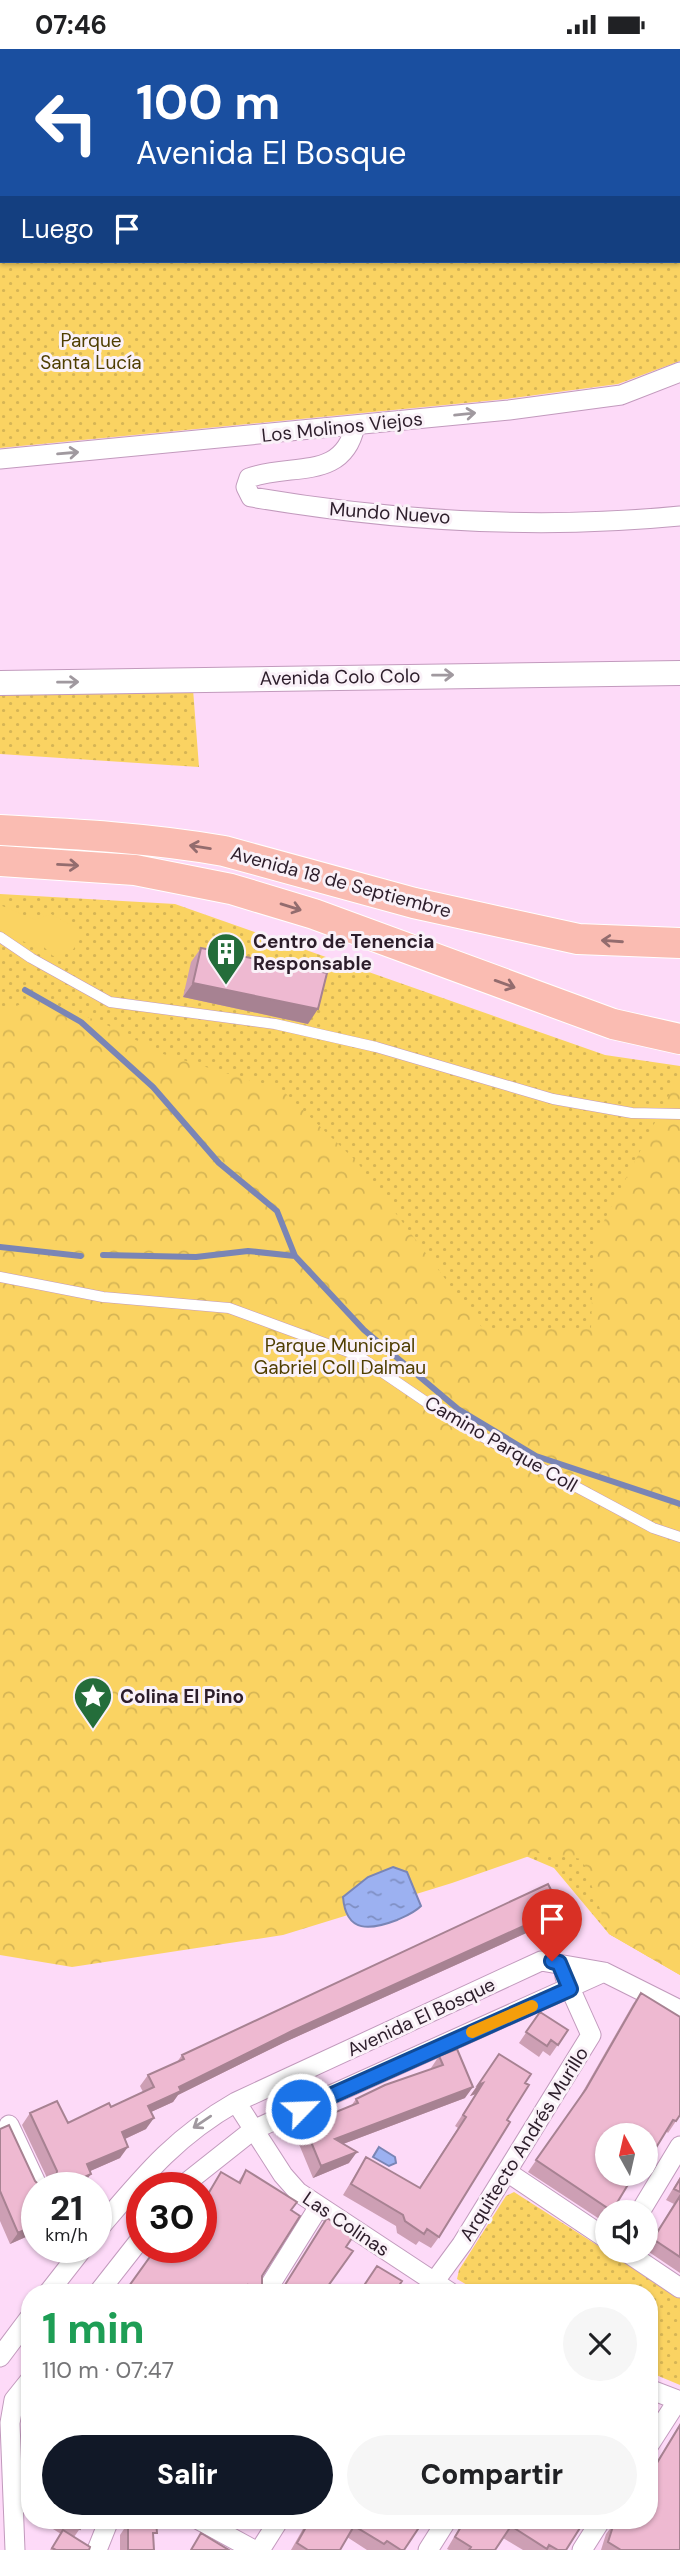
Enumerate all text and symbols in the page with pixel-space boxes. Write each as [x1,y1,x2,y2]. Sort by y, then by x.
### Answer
text: 07:46 [35,8,107,42]
text: 100 m [136,70,280,134]
icon: left [21,77,112,168]
text: Avenida El Bosque [136,132,407,174]
icon: arrive [108,210,146,248]
text: Luego [21,212,94,246]
park label: Parque Santa Lucía [40,328,142,375]
street label: Los Molinos Viejos [260,406,424,448]
one-way arrow [453,408,476,421]
one-way arrow [56,446,79,459]
street label: Mundo Nuevo [329,496,451,530]
street label: Avenida Colo Colo [259,663,421,691]
one-way arrow [431,668,454,682]
one-way arrow [56,675,79,689]
one-way arrow [189,840,211,853]
street label: Avenida 18 de Septiembre [228,840,454,924]
one-way arrow [56,859,79,872]
one-way arrow [280,901,302,914]
place label: Centro de Tenencia Responsable [253,929,434,976]
building icon: Centro de Tenencia Responsable [205,931,247,986]
one-way arrow [601,934,624,947]
one-way arrow [493,979,515,992]
park label: Parque Municipal Gabriel Coll Dalmau [254,1333,426,1380]
street label: Camino Parque Coll [420,1390,582,1498]
place icon: Colina El Pino [72,1675,114,1730]
place label: Colina El Pino [120,1684,244,1709]
pin [522,1889,582,1961]
icon: arrive [533,1900,571,1938]
street label: Avenida El Bosque [343,1972,499,2062]
street label: Arquitecto Andrés Murillo [454,2042,594,2246]
position arrow [264,2072,338,2146]
one-way arrow [193,2115,212,2130]
north arrow [595,2123,658,2186]
map controls [595,2123,658,2263]
speed limit sign: 30 [126,2172,217,2263]
text: 21 [50,2185,83,2231]
street label: Las Colinas [298,2186,394,2262]
button: sound [595,2200,658,2263]
text: km/h [45,2223,88,2247]
text: 1 min [42,2301,145,2356]
button: close [563,2307,637,2381]
text: 110 m · 07:47 [42,2355,174,2385]
button: Salir [42,2435,333,2515]
button: Compartir [347,2435,637,2515]

